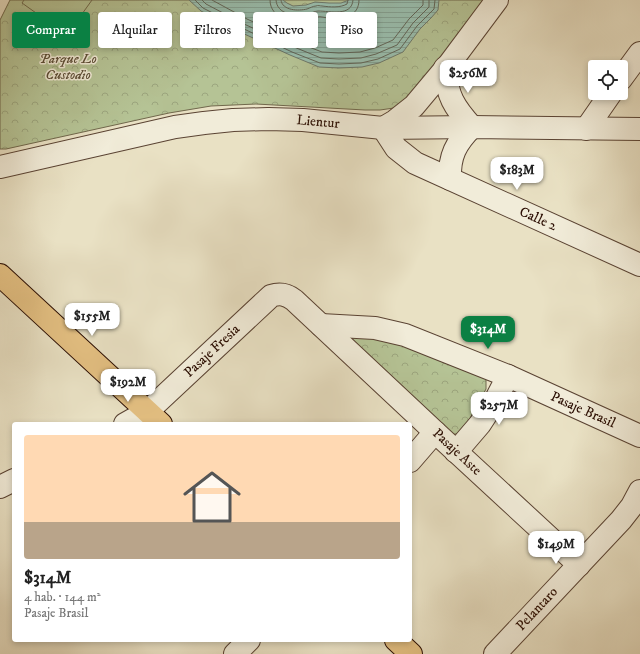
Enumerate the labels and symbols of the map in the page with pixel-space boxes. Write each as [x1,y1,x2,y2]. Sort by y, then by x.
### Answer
park label: Parque Lo Custodio [39,50,97,84]
pin: $256M [440,60,496,94]
street label: Lientur [296,111,341,133]
pin: $183M [489,157,545,191]
street label: Calle 2 [516,203,560,235]
pin: $155M [64,303,120,337]
pin: $314M [460,316,516,350]
street label: Pasaje Fresia [180,321,244,381]
pin: $192M [100,369,156,403]
street label: Pasaje Brasil [548,388,619,433]
pin: $257M [471,392,527,426]
street label: Pasaje Aste [429,425,485,479]
pin: $149M [528,531,584,565]
street label: Pelantaro [512,583,562,635]

